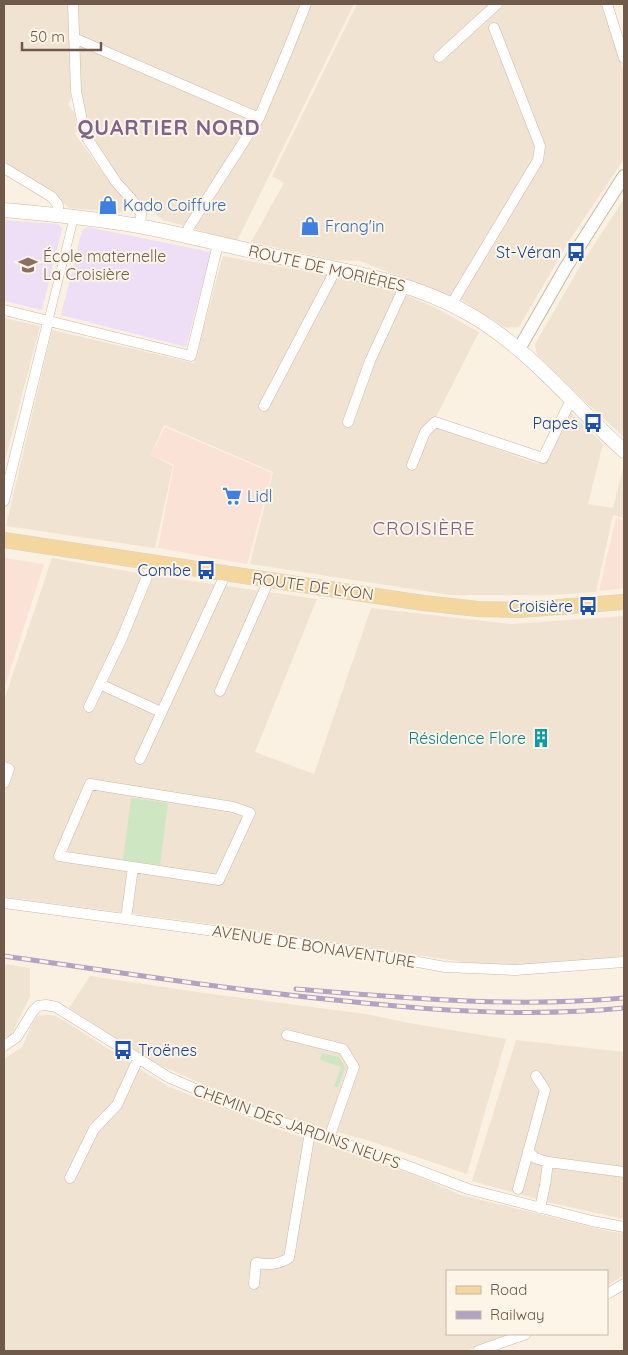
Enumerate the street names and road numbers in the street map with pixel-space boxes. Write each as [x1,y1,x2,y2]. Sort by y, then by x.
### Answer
street label: ROUTE DE MORIÈRES [247,240,407,296]
street label: ROUTE DE LYON [251,568,375,604]
street label: AVENUE DE BONAVENTURE [211,920,417,972]
street label: CHEMIN DES JARDINS NEUFS [191,1079,403,1173]

